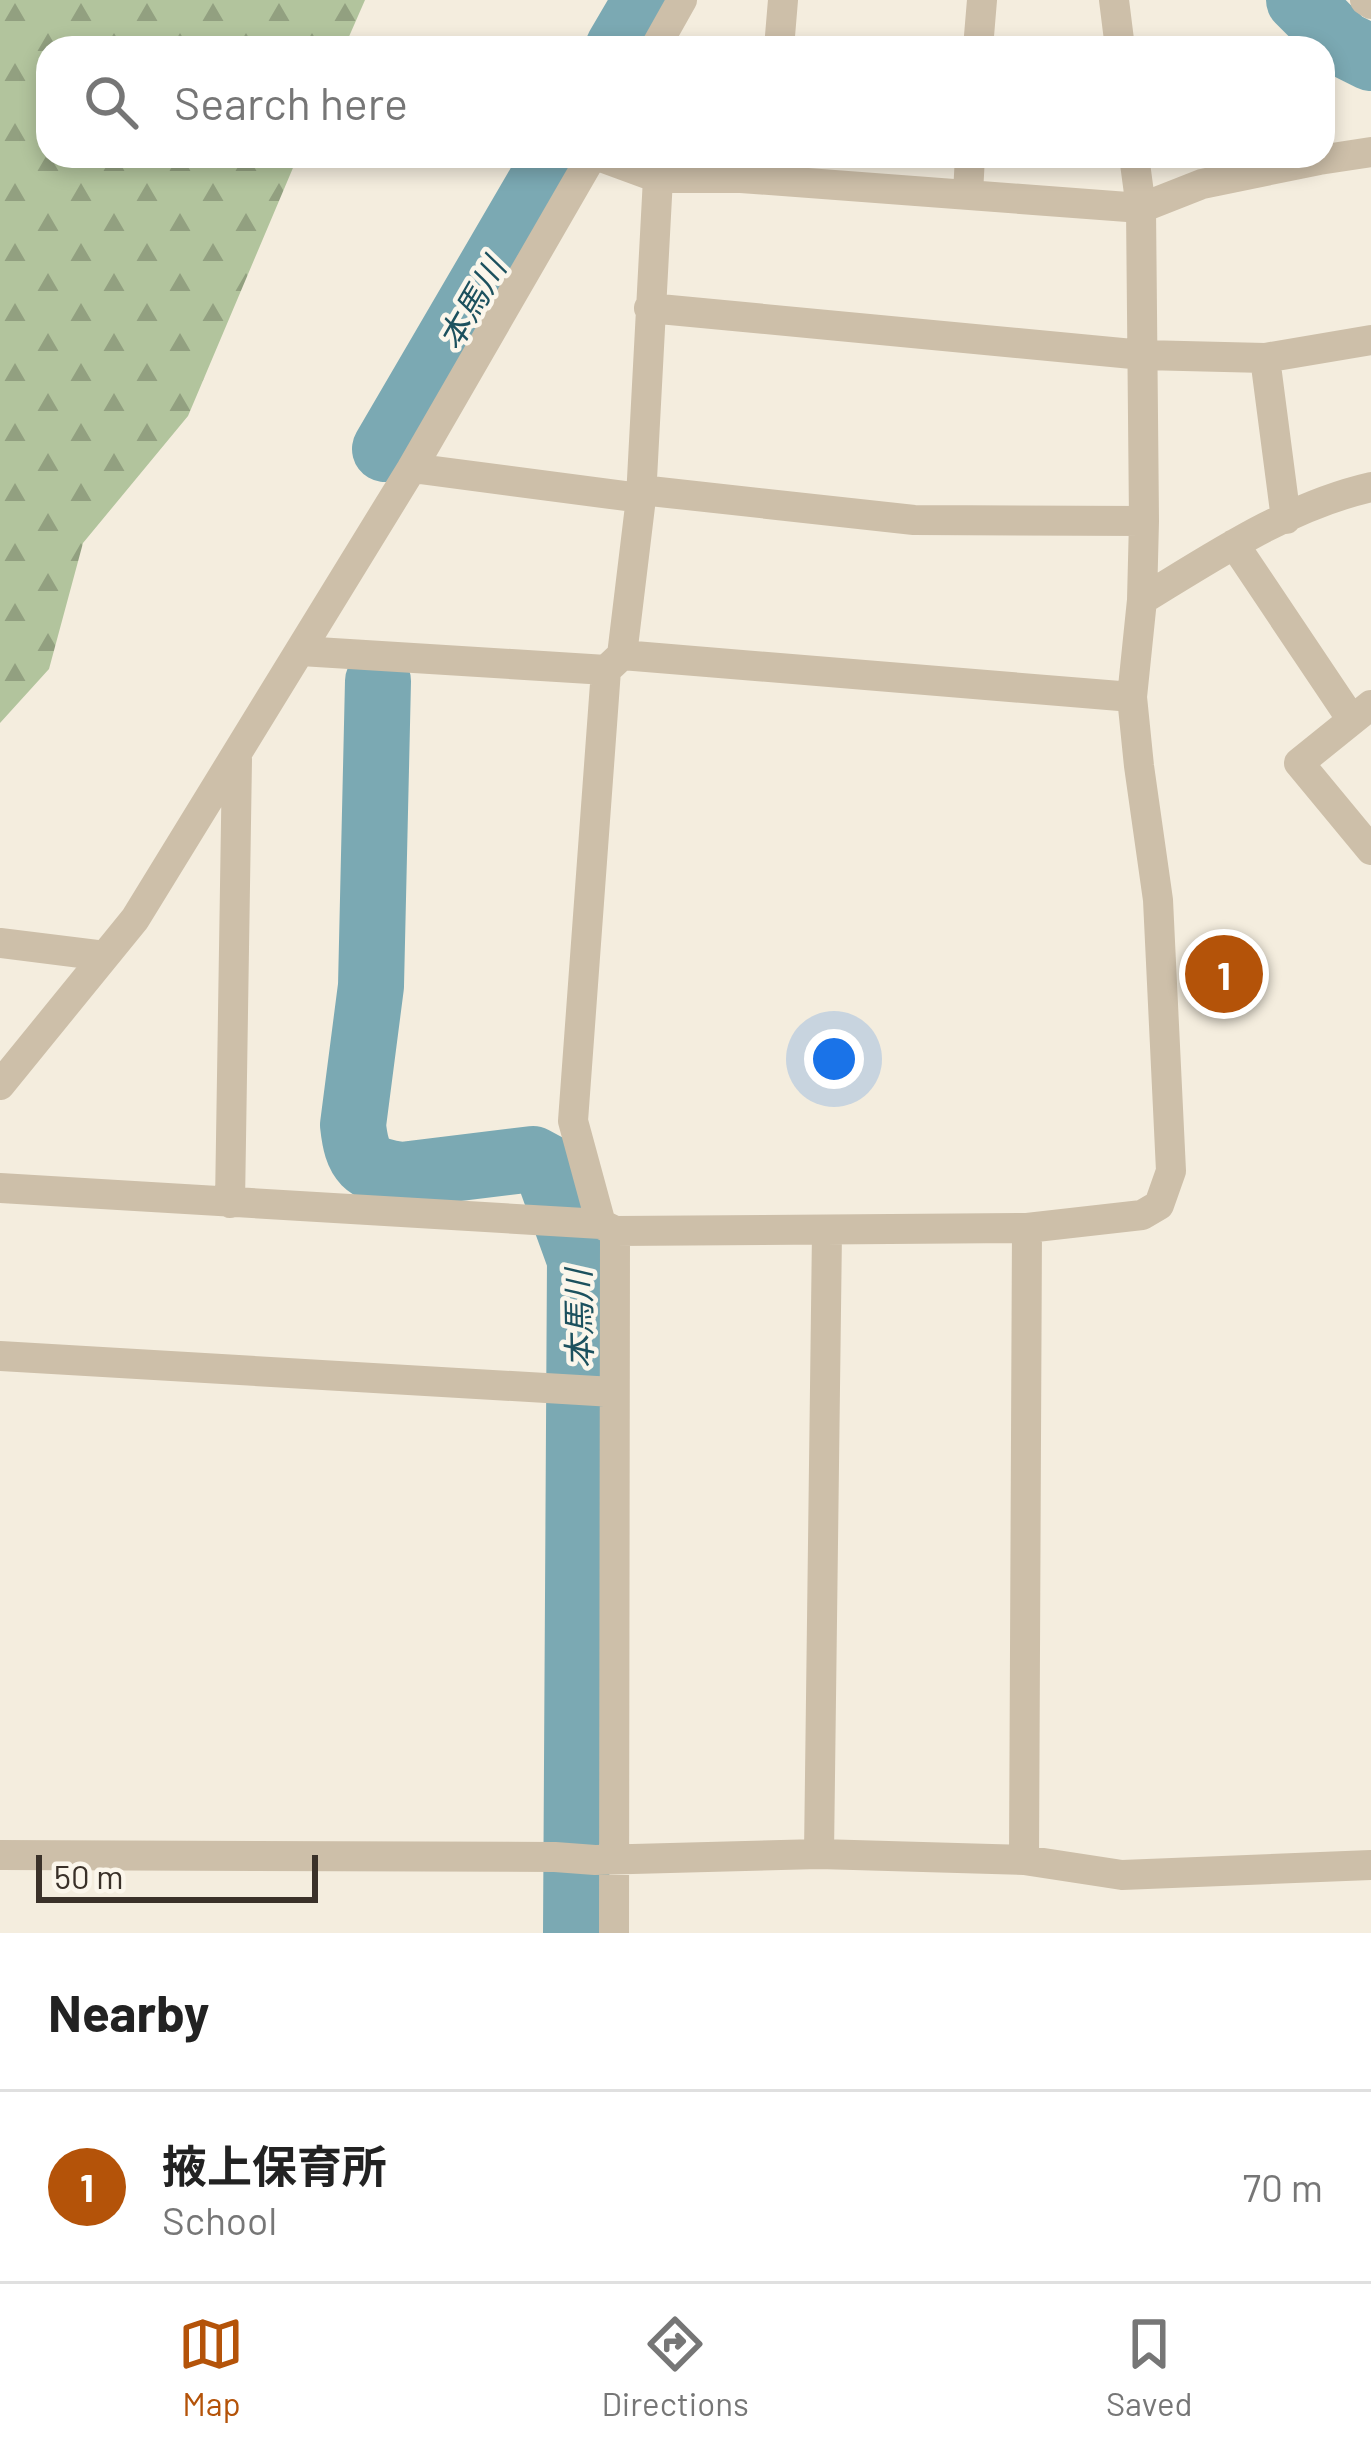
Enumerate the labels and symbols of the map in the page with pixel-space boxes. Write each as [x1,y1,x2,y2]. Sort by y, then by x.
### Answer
water label: 本馬川 [429,248,515,356]
pin: 1 [1185,929,1263,1019]
your location [804,1029,864,1089]
water label: 本馬川 [557,1266,599,1369]
scale bar [36,1849,318,1902]

